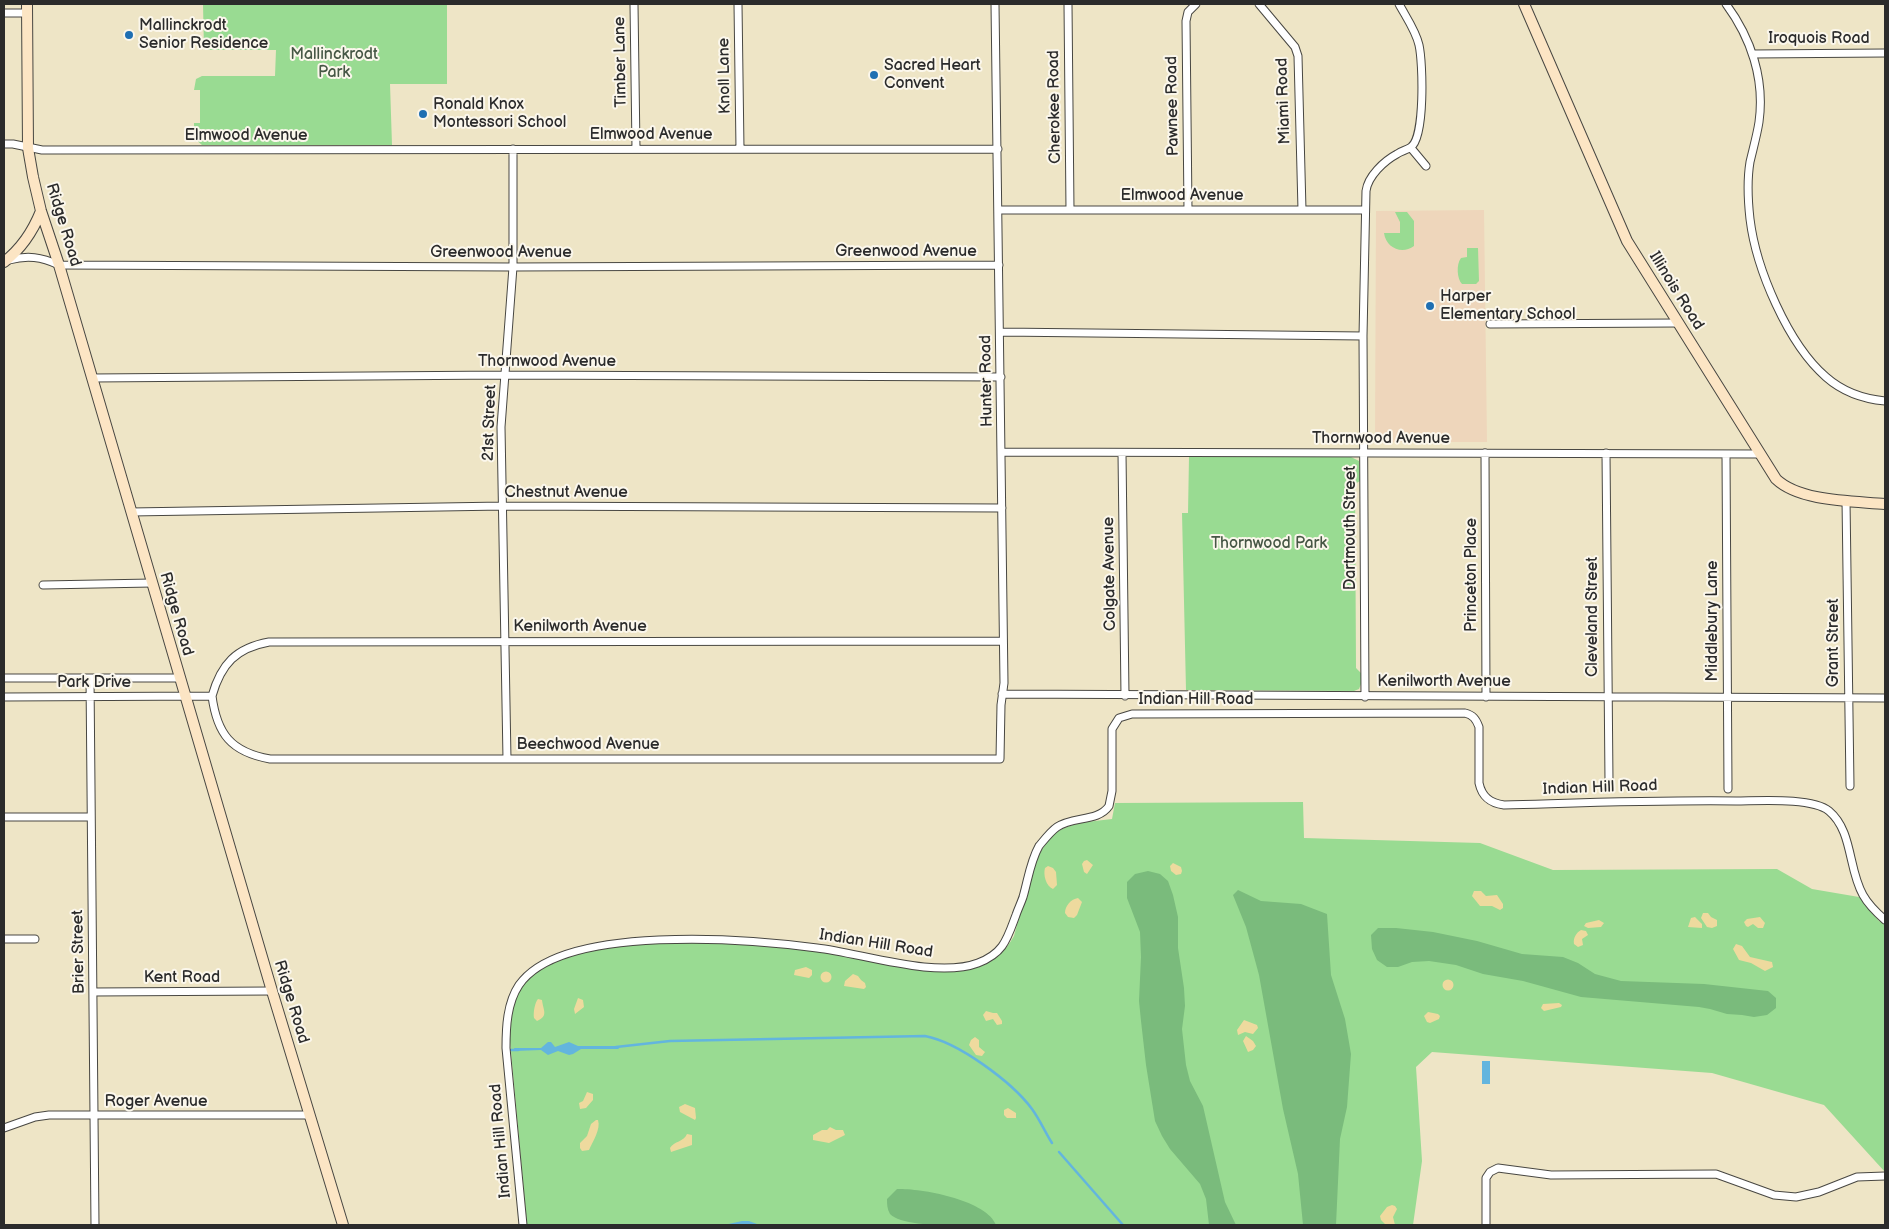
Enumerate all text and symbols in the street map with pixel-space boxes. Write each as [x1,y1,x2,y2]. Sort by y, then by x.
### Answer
place label: Mallinckrodt Senior Residence [139,16,268,54]
street label: Timber Lane [611,16,631,108]
marker: Mallinckrodt Senior Residence [123,29,135,41]
street label: Iroquois Road [1768,29,1870,49]
street label: Knoll Lane [715,38,735,114]
park label: Mallinckrodt Park [290,45,378,83]
street label: Cherokee Road [1044,50,1066,164]
place label: Sacred Heart Convent [884,56,981,94]
street label: Pawnee Road [1163,56,1183,156]
street label: Miami Road [1273,57,1295,145]
marker: Sacred Heart Convent [868,69,880,81]
place label: Ronald Knox Montessori School [433,95,566,133]
marker: Ronald Knox Montessori School [417,108,429,120]
street label: Elmwood Avenue [589,125,713,145]
street label: Elmwood Avenue [184,126,308,146]
street label: Ridge Road [41,181,85,269]
street label: Elmwood Avenue [1120,186,1244,206]
street label: Greenwood Avenue [835,242,977,262]
street label: Greenwood Avenue [430,243,572,263]
street label: Illinois Road [1644,248,1708,334]
place label: Harper Elementary School [1440,287,1576,325]
marker: Harper Elementary School [1424,300,1436,312]
street label: Hunter Road [977,335,997,427]
street label: Thornwood Avenue [478,352,616,372]
street label: 21st Street [479,384,501,462]
street label: Thornwood Avenue [1312,429,1450,449]
street label: Dartmouth Street [1341,466,1361,590]
street label: Chestnut Avenue [504,483,628,503]
street label: Colgate Avenue [1099,517,1121,631]
street label: Princeton Place [1462,518,1482,632]
park label: Thornwood Park [1211,534,1327,554]
street label: Cleveland Street [1583,557,1603,677]
street label: Middlebury Lane [1703,560,1723,682]
street label: Ridge Road [155,570,197,658]
street label: Grant Street [1824,599,1844,687]
street label: Kenilworth Avenue [513,617,647,637]
street label: Kenilworth Avenue [1377,672,1511,692]
street label: Park Drive [57,673,131,693]
street label: Indian Hill Road [1139,690,1253,710]
street label: Beechwood Avenue [516,735,660,755]
street label: Indian Hill Road [1542,776,1658,800]
street label: Brier Street [69,910,89,994]
street label: Indian Hill Road [818,926,934,962]
street label: Ridge Road [269,958,313,1046]
street label: Kent Road [144,968,220,988]
street label: Indian Hill Road [486,1083,516,1199]
street label: Roger Avenue [104,1092,208,1112]

